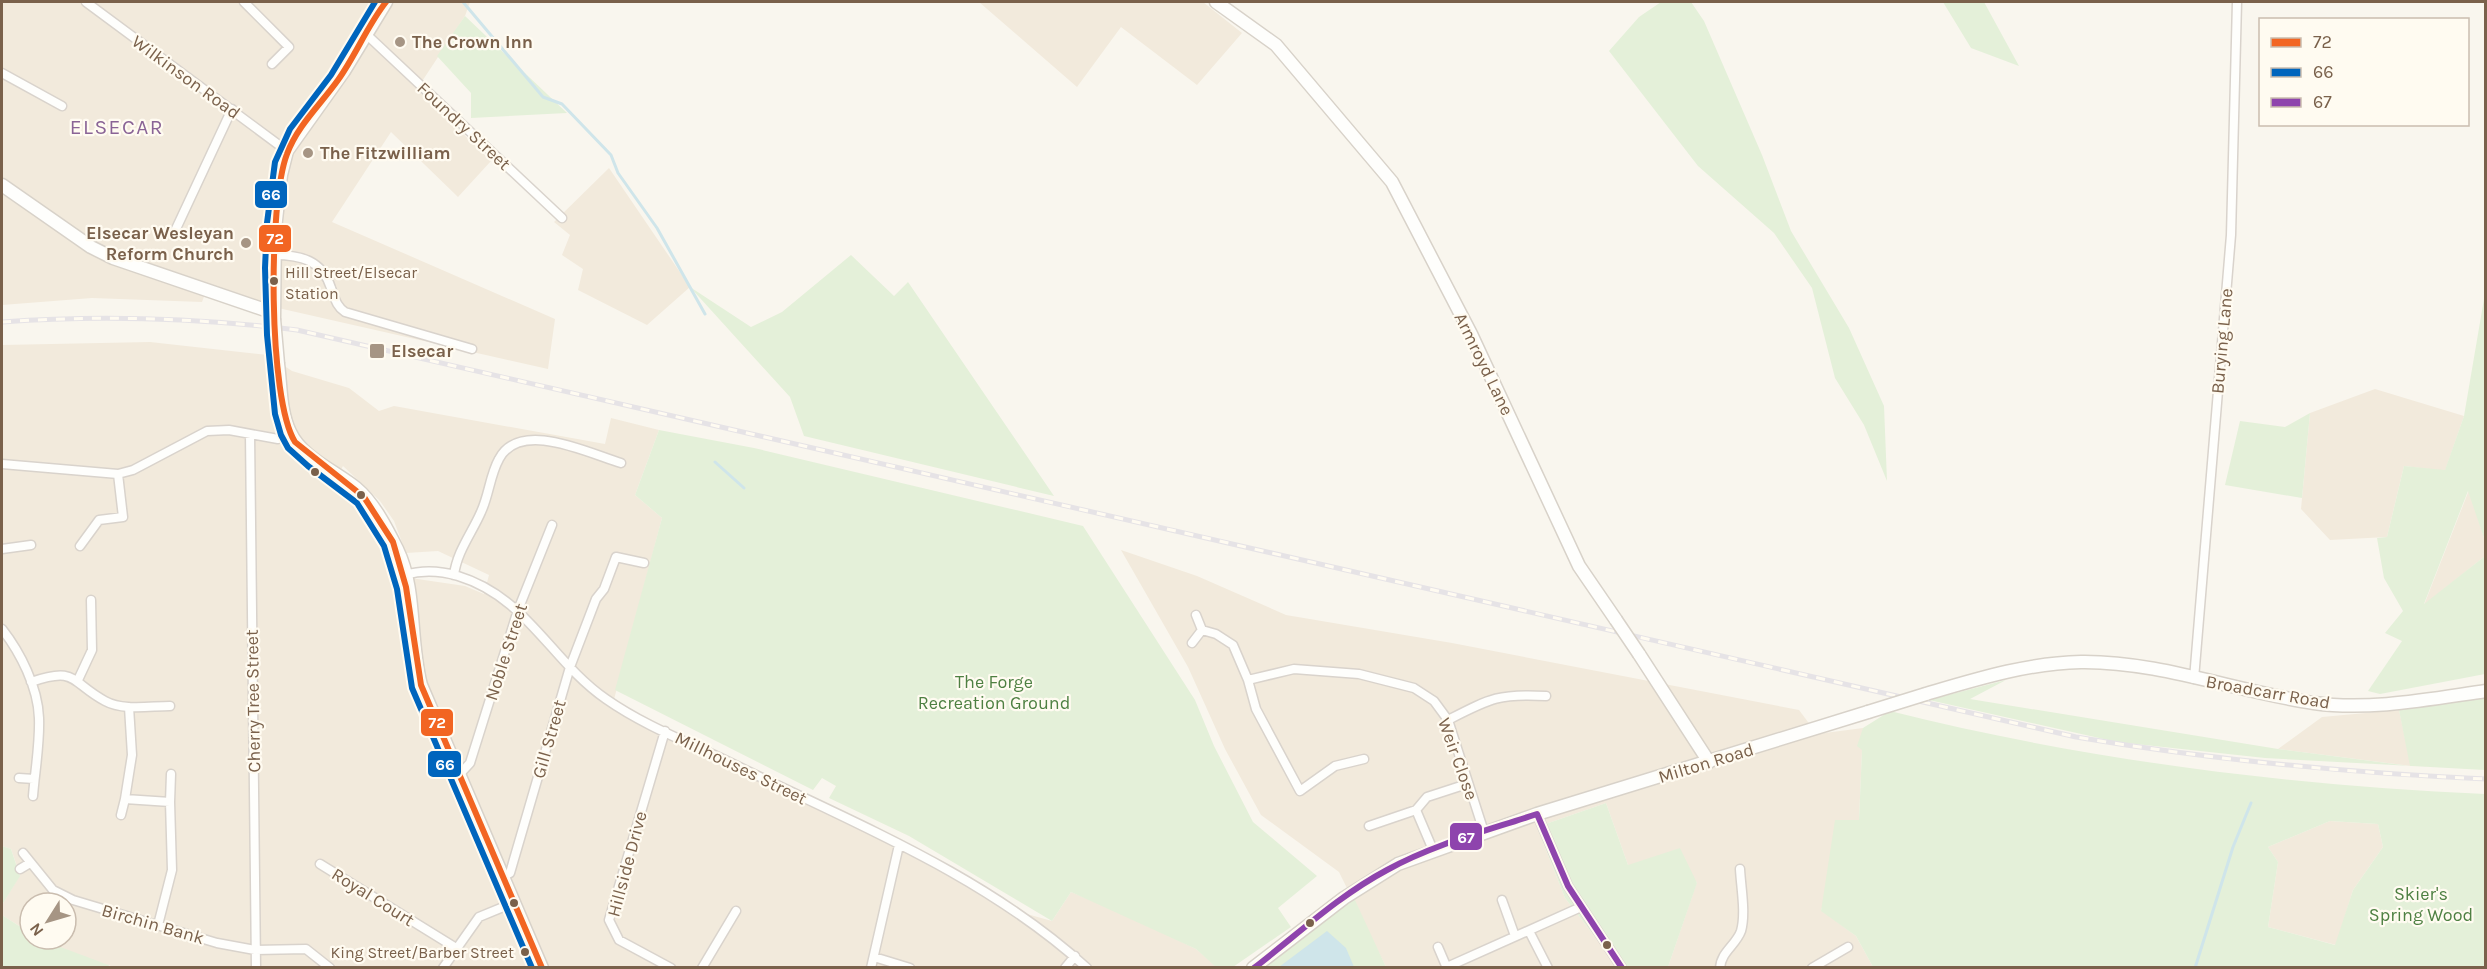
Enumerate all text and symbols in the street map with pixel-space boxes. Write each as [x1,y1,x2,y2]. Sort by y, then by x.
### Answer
legend [2259,18,2469,126]
street label: Wilkinson Road [127,30,245,124]
place label: The Crown Inn [412,31,533,53]
text: 72 [2313,31,2332,53]
marker: The Crown Inn [393,35,407,49]
text: 66 [2313,61,2334,83]
street label: Foundry Street [413,77,515,175]
text: 67 [2313,91,2332,113]
district label: ELSECAR [70,115,164,139]
place label: The Fitzwilliam [320,142,451,164]
marker: The Fitzwilliam [301,146,315,160]
line badge: 66 [254,180,288,209]
text: 66 [261,185,281,204]
place label: Elsecar Wesleyan Reform Church [86,222,234,265]
line badge: 72 [258,224,292,253]
text: 72 [266,229,284,248]
marker: Elsecar Wesleyan Reform Church [239,236,253,250]
place label: Hill Street/Elsecar Station [285,263,417,303]
marker: Hill Street/Elsecar Station [268,275,280,287]
street label: Burying Lane [2206,287,2238,395]
street label: Armroyd Lane [1450,309,1518,419]
place label: Elsecar [391,340,453,362]
marker: Elsecar [368,342,386,360]
unlabelled marker [309,466,321,478]
unlabelled marker [355,489,367,501]
street label: Noble Street [480,600,532,703]
street label: Cherry Tree Street [241,629,265,773]
street label: Broadcarr Road [2204,670,2332,714]
park label: The Forge Recreation Ground [918,671,1070,714]
street label: Gill Street [527,697,571,781]
line badge: 72 [420,708,454,737]
text: 72 [428,713,446,732]
street label: Weir Close [1433,715,1483,803]
street label: Millhouses Street [671,727,811,810]
street label: Milton Road [1656,738,1756,788]
line badge: 66 [427,750,462,778]
text: 66 [435,755,455,774]
street label: Hillside Drive [602,809,652,919]
line badge: 67 [1449,822,1483,851]
text: 67 [1457,828,1475,847]
street label: Royal Court [328,863,419,931]
park label: Skier's Spring Wood [2369,883,2473,926]
north arrow [18,891,78,951]
unlabelled marker [508,897,520,909]
street label: Birchin Bank [99,899,207,949]
unlabelled marker [1304,917,1316,929]
text: N [25,919,47,940]
unlabelled marker [1601,939,1613,951]
place label: King Street/Barber Street [330,943,514,962]
marker: King Street/Barber Street [519,946,531,958]

